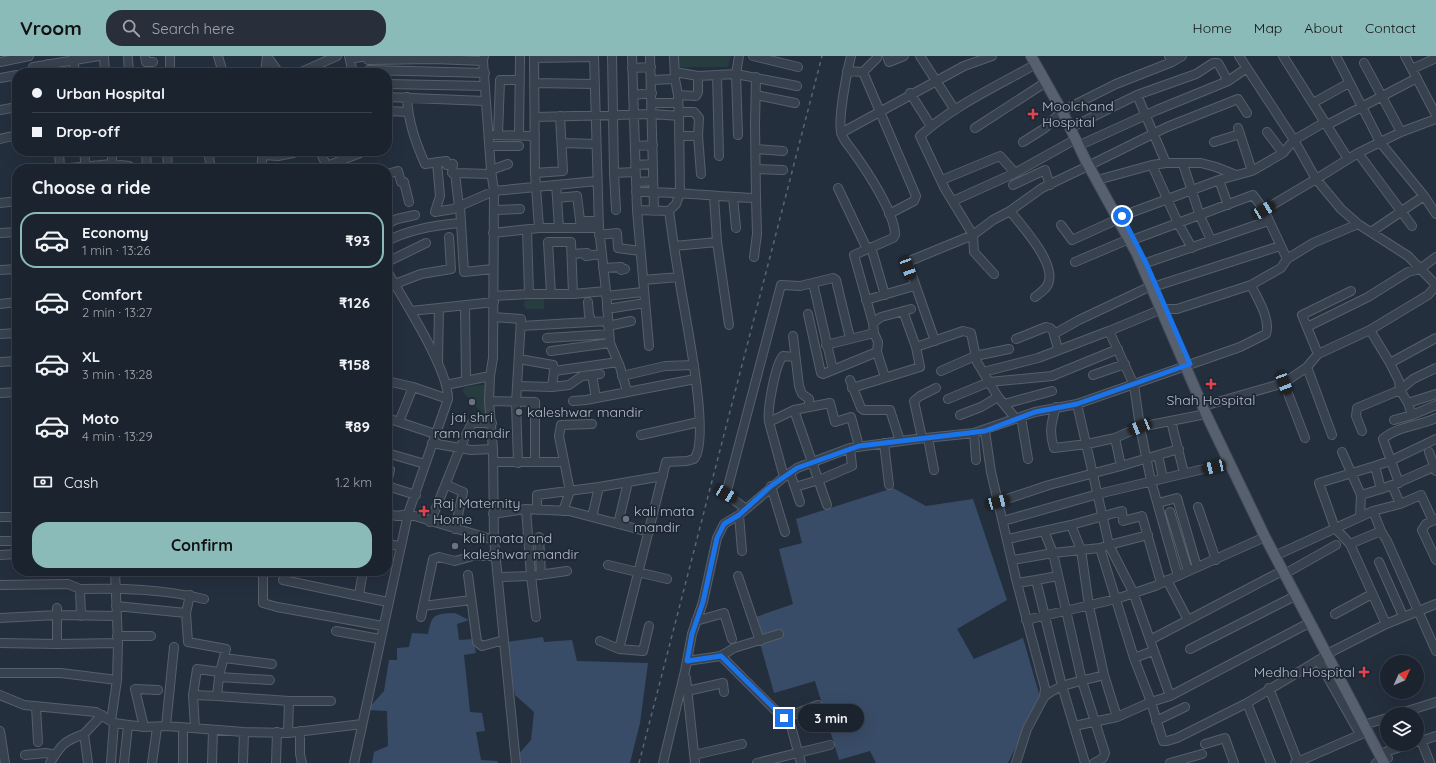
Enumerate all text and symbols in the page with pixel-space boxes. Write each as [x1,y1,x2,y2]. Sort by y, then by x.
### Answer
search box [106,10,386,46]
text: Vroom [20,16,82,40]
icon: search [120,17,142,39]
text: Search here [152,19,235,38]
text: Home [1193,19,1232,37]
text: Map [1254,19,1282,37]
text: About [1304,19,1343,37]
text: Contact [1365,19,1416,37]
text: Urban Hospital [56,84,165,103]
place label: Moolchand Hospital [1042,97,1114,131]
marker: Moolchand Hospital [1027,108,1039,120]
text: Drop-off [56,122,120,141]
text: Choose a ride [32,176,151,199]
car [1251,199,1277,221]
route start [1113,207,1131,225]
icon: car [34,222,70,258]
text: Economy [82,223,149,242]
text: ₹93 [345,231,370,250]
text: 1 min · 13:26 [82,242,150,258]
car [898,255,918,281]
icon: car [34,284,70,320]
text: Comfort [82,285,143,304]
text: ₹126 [339,293,370,312]
text: 2 min · 13:27 [82,304,152,320]
icon: car [34,346,70,382]
text: XL [82,347,100,366]
text: ₹158 [339,355,370,374]
text: 3 min · 13:28 [82,366,152,382]
car [1274,370,1294,396]
marker: Shah Hospital [1205,378,1217,390]
place label: Shah Hospital [1166,391,1256,409]
marker: jai shri ram mandir [467,397,477,407]
place label: kaleshwar mandir [527,403,644,421]
marker: kaleshwar mandir [514,407,524,417]
icon: car [34,408,70,444]
place label: jai shri ram mandir [434,408,511,442]
text: Moto [82,409,119,428]
text: ₹89 [345,417,370,436]
car [1127,417,1153,437]
text: 4 min · 13:29 [82,428,153,444]
car [1201,458,1227,476]
icon: cash [32,471,54,493]
text: Cash [64,473,98,492]
text: 1.2 km [335,474,372,490]
car [713,483,739,505]
car [985,493,1011,511]
place label: Raj Maternity Home [433,494,520,528]
place label: kali mata mandir [634,502,694,536]
marker: Raj Maternity Home [418,505,430,517]
marker: kali mata mandir [621,514,631,524]
button: Confirm [32,522,372,568]
place label: kali mata and kaleshwar mandir [463,529,580,563]
marker: kali mata and kaleshwar mandir [450,541,460,551]
north arrow [1380,655,1424,699]
map controls [1380,655,1424,751]
place label: Medha Hospital [1254,663,1355,681]
marker: Medha Hospital [1358,666,1370,678]
callout: 3 min [798,704,864,732]
button: layers [1380,707,1424,751]
route end [775,709,793,727]
text: 3 min [814,710,848,726]

